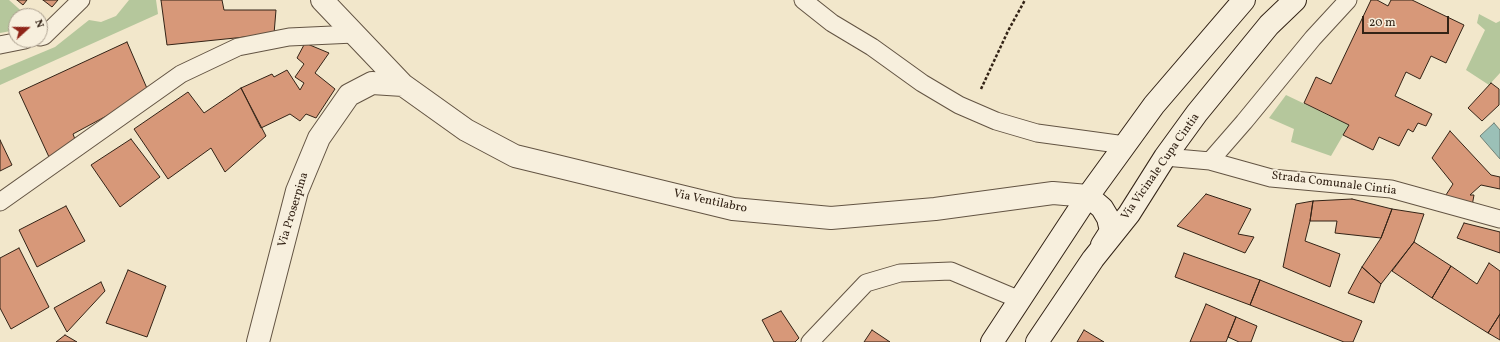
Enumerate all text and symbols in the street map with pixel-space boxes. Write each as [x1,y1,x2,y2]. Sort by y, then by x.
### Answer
north arrow [8,8,48,48]
scale bar [1364,8,1451,34]
text: 20 m [1369,15,1396,31]
text: N [30,17,47,30]
street label: Via Vicinale Cupa Cintia [1119,111,1203,223]
street label: Strada Comunale Cintia [1271,169,1397,199]
street label: Via Proserpina [276,171,312,249]
street label: Via Ventilabro [672,187,748,217]

